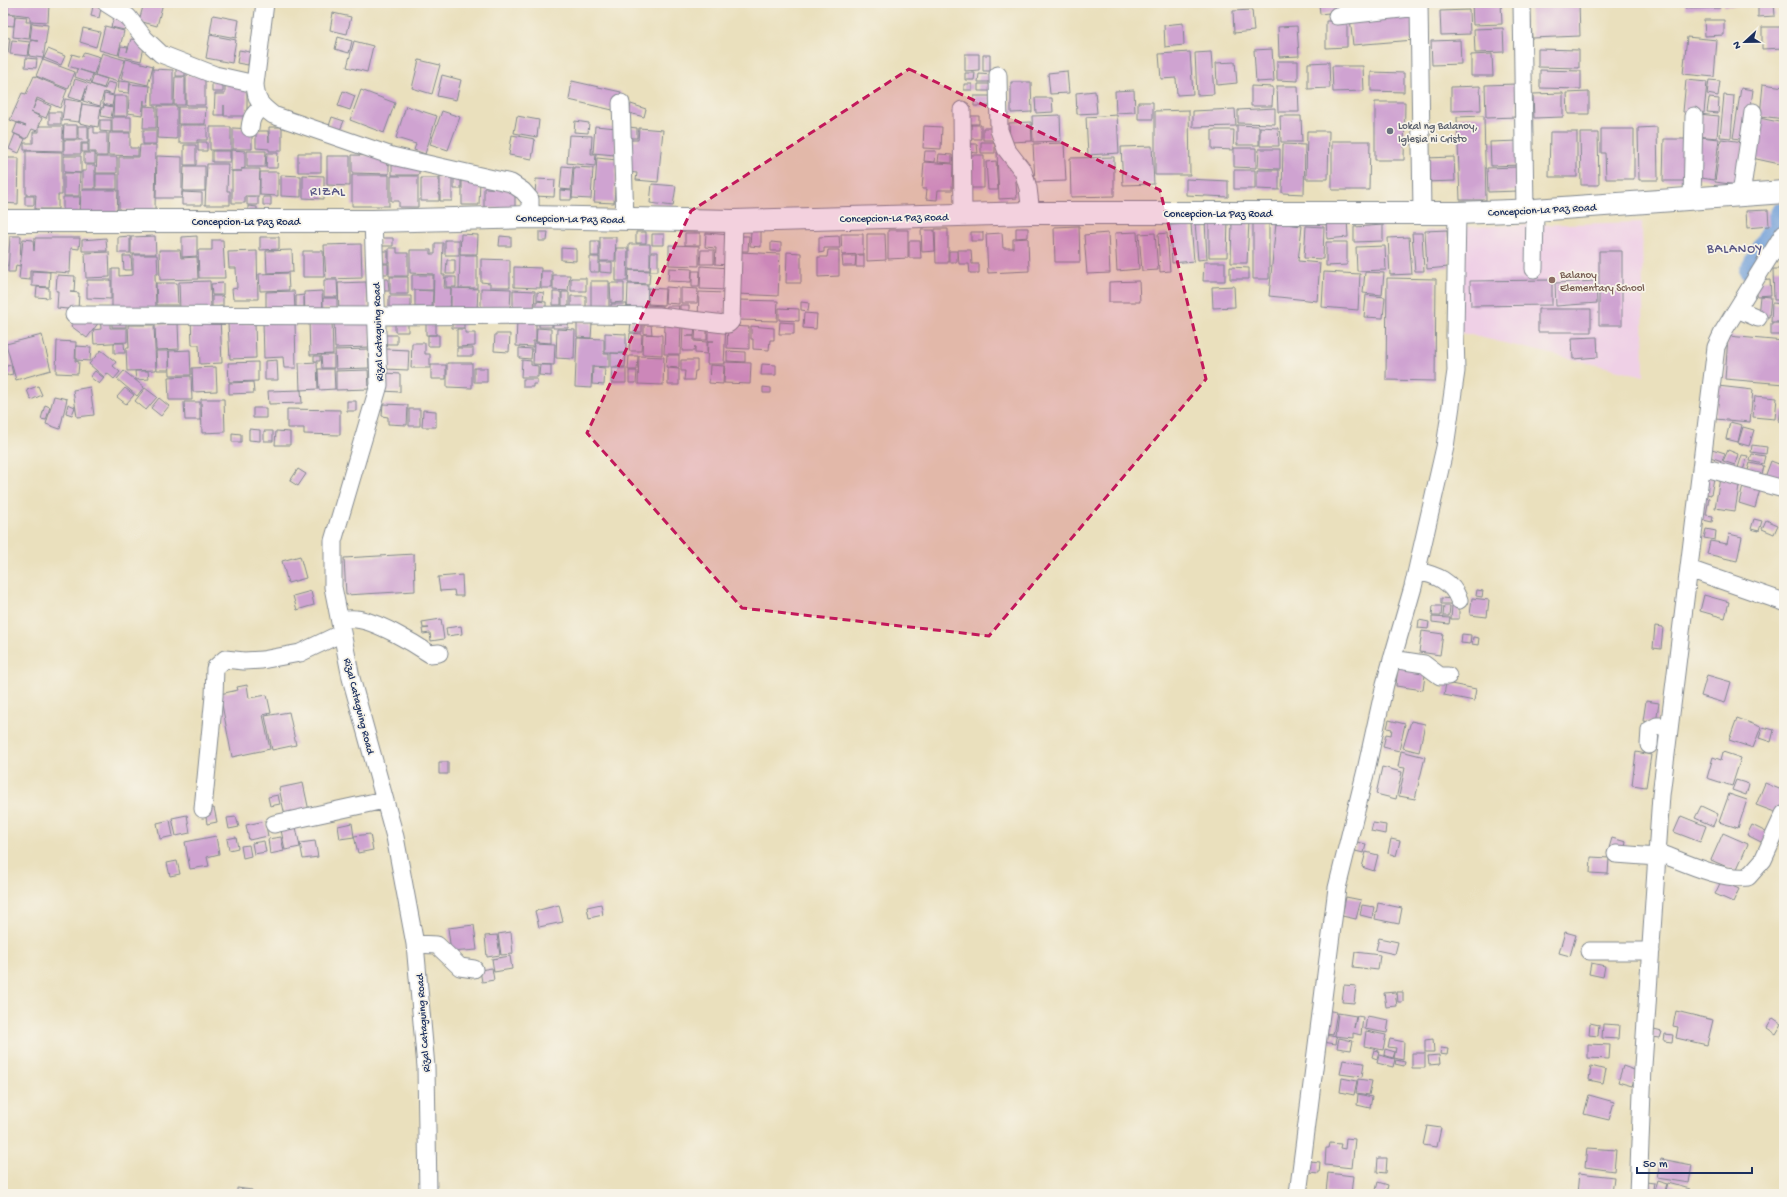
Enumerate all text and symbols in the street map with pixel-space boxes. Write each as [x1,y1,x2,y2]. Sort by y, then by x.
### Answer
north arrow [1725,22,1765,62]
text: N [1731,39,1744,51]
place label: Lokal ng Balanoy, Iglesia ni Cristo [1398,121,1478,146]
marker: Lokal ng Balanoy, Iglesia ni Cristo [1385,126,1395,136]
district label: RIZAL [310,185,346,200]
street label: Concepcion-La Paz Road [1488,202,1598,220]
street label: Concepcion-La Paz Road [1164,209,1274,221]
street label: Concepcion-La Paz Road [840,212,950,226]
street label: Concepcion-La Paz Road [516,213,626,227]
street label: Concepcion-La Paz Road [192,217,302,229]
district label: BALANOY [1706,242,1763,257]
place label: Balanoy Elementary School [1559,270,1645,295]
marker: Balanoy Elementary School [1547,275,1557,285]
street label: Rizal Cataguing Road [371,281,387,381]
street label: Rizal Cataguing Road [340,657,376,757]
street label: Rizal Cataguing Road [414,972,433,1073]
scale bar [1637,1149,1752,1175]
text: 50 m [1643,1158,1668,1172]

